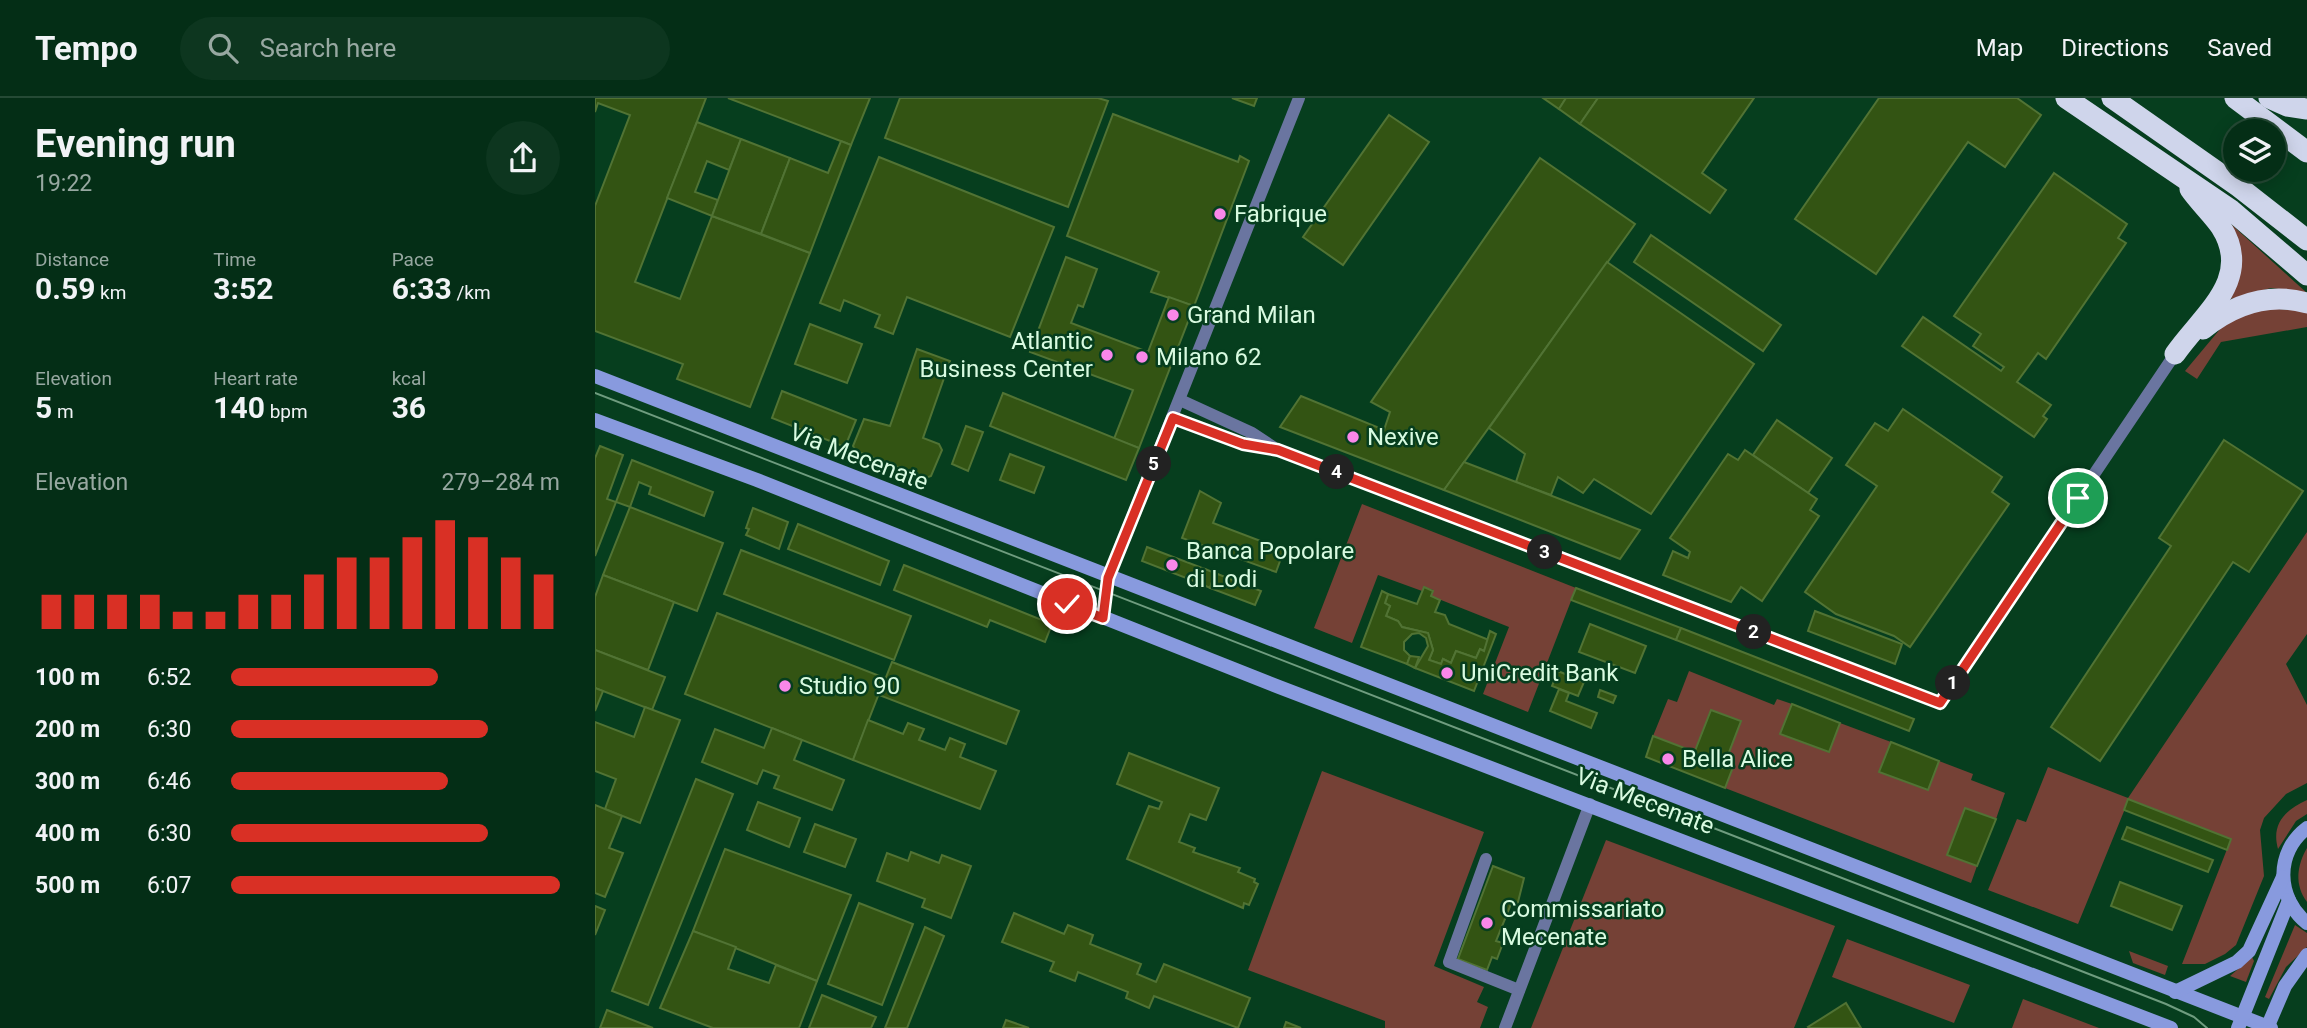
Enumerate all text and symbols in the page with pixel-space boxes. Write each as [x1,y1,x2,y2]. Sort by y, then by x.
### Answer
search box [180,17,670,80]
text: Tempo [35,29,138,68]
icon: search [204,29,242,67]
text: Search here [260,33,396,63]
text: Map [1976,34,2023,62]
text: Directions [2061,34,2169,62]
text: Saved [2207,34,2272,62]
map controls [2223,119,2286,182]
button: layers [2223,119,2286,182]
button: share [486,121,560,195]
text: Evening run [35,122,236,166]
text: 19:22 [35,170,92,197]
place label: Fabrique [1234,200,1327,228]
marker: Fabrique [1212,206,1228,222]
text: Distance [35,248,109,271]
text: Time [213,248,256,271]
text: Pace [392,248,434,271]
text: 0.59 [35,271,95,306]
text: 3:52 [213,271,273,306]
text: 6:33 [392,271,452,306]
text: km [95,281,126,304]
text: /km [452,281,491,304]
place label: Grand Milan [1187,301,1316,329]
marker: Grand Milan [1165,307,1181,323]
place label: Atlantic Business Center [920,327,1093,383]
place label: Milano 62 [1156,343,1262,371]
marker: Atlantic Business Center [1099,347,1115,363]
marker: Milano 62 [1134,349,1150,365]
text: Elevation [35,367,112,390]
text: Heart rate [213,367,298,390]
text: kcal [392,367,426,390]
text: 5 [35,390,52,425]
text: 140 [213,390,265,425]
text: 36 [392,390,426,425]
text: m [52,400,74,423]
text: bpm [265,400,308,423]
street label: Via Mecenate [786,418,932,496]
place label: Nexive [1367,423,1439,451]
marker: Nexive [1345,429,1361,445]
pin: 5 [1137,446,1171,482]
text: 5 [1148,452,1159,475]
pin: 4 [1319,454,1355,490]
text: 4 [1331,460,1342,483]
pin [2048,468,2108,528]
text: Elevation [35,469,128,496]
text: 279–284 m [441,469,560,496]
icon: arrive [2059,479,2097,517]
pin: 3 [1527,534,1563,570]
place label: Banca Popolare di Lodi [1186,537,1354,593]
text: 3 [1539,540,1550,563]
marker: Banca Popolare di Lodi [1164,557,1180,573]
pin [1037,574,1097,634]
icon: check [1048,585,1086,623]
pin: 2 [1737,614,1771,650]
text: 2 [1748,620,1759,643]
place label: UniCredit Bank [1461,659,1619,687]
text: 100 m [35,664,100,691]
text: 6:52 [147,664,191,691]
marker: UniCredit Bank [1439,665,1455,681]
pin: 1 [1935,666,1971,700]
text: 1 [1947,671,1958,694]
place label: Studio 90 [799,672,900,700]
marker: Studio 90 [777,678,793,694]
text: 200 m [35,716,100,743]
text: 6:30 [147,716,191,743]
place label: Bella Alice [1682,745,1793,773]
marker: Bella Alice [1660,751,1676,767]
street label: Via Mecenate [1572,762,1718,840]
text: 300 m [35,768,100,795]
text: 6:46 [147,768,191,795]
text: 400 m [35,820,100,847]
text: 6:30 [147,820,191,847]
text: 500 m [35,872,100,899]
text: 6:07 [147,872,191,899]
place label: Commissariato Mecenate [1501,895,1664,951]
marker: Commissariato Mecenate [1479,915,1495,931]

